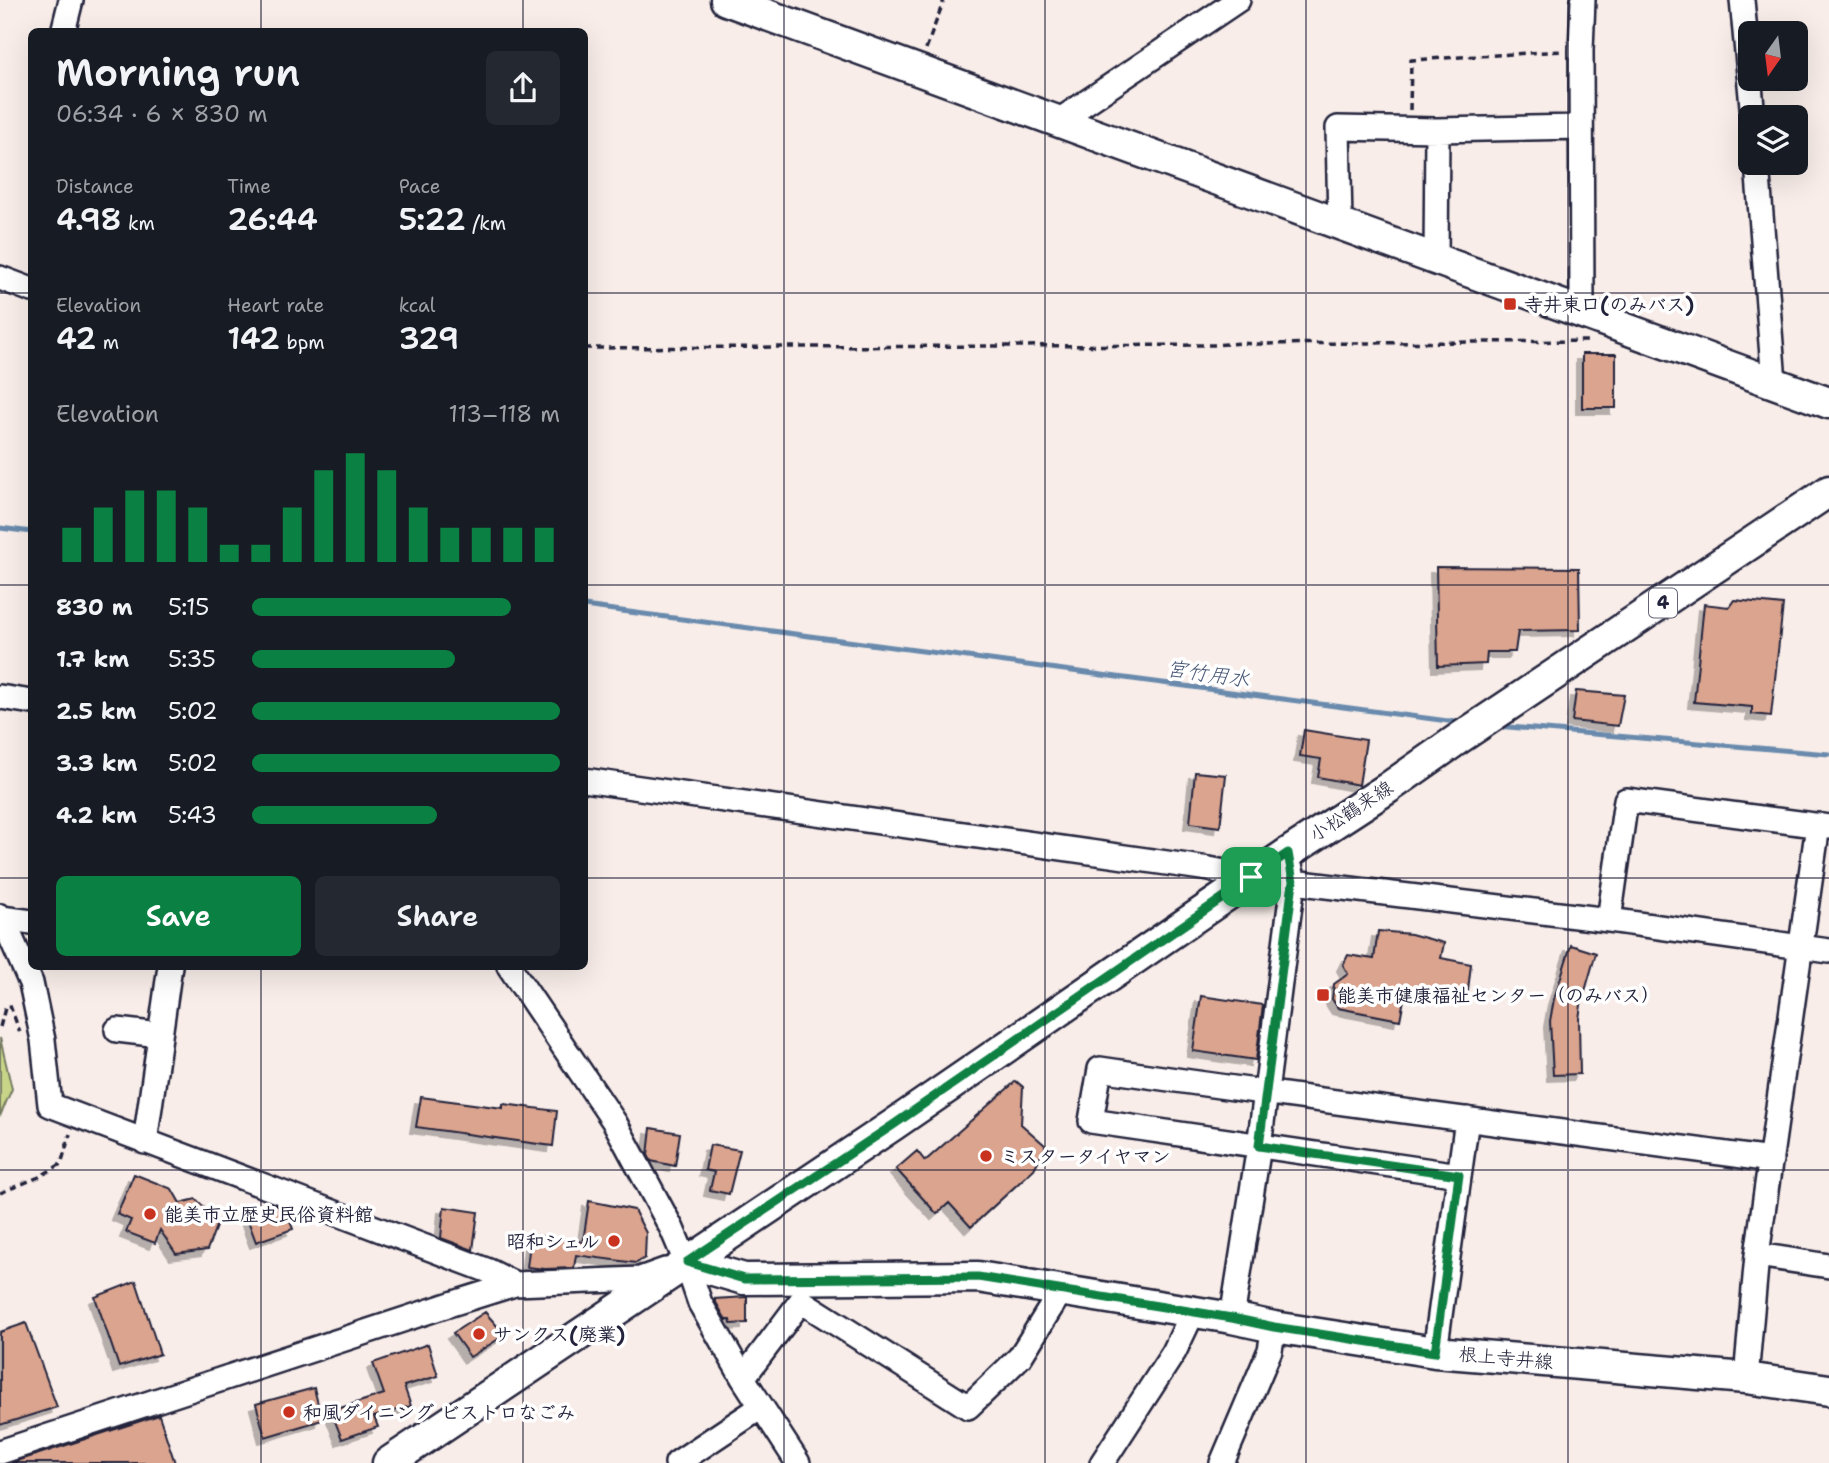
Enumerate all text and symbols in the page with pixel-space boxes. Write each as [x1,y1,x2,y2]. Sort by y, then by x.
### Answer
north arrow [1738,21,1808,91]
map controls [1738,21,1808,175]
text: Morning run [56,47,300,98]
button: share [486,51,560,125]
text: 06:34 · 6 × 830 m [56,99,268,129]
button: layers [1738,105,1808,175]
text: Distance [56,174,134,199]
text: Time [227,174,271,199]
text: Pace [399,174,440,199]
text: 4.98 [56,199,122,240]
text: 26:44 [227,199,318,240]
text: 5:22 [399,199,466,240]
text: km [122,211,155,236]
text: /km [466,211,506,236]
place label: 寺井東口(のみバス) [1524,292,1694,317]
text: Elevation [56,293,141,318]
text: Heart rate [227,293,324,318]
text: kcal [399,293,436,318]
marker: 寺井東口(のみバス) [1502,296,1518,312]
text: 42 [56,318,96,359]
text: 142 [227,318,280,359]
text: 329 [399,318,459,359]
text: m [96,330,119,355]
text: bpm [280,330,325,355]
text: Elevation [56,399,159,429]
text: 113–118 m [449,399,560,429]
road number: 4 [1649,588,1677,618]
text: 830 m [56,592,133,622]
text: 5:15 [168,592,209,622]
text: 1.7 km [56,644,129,674]
text: 5:35 [168,644,216,674]
water label: 宮竹用水 [1164,654,1252,694]
text: 2.5 km [56,696,137,726]
text: 5:02 [168,696,218,726]
text: 3.3 km [56,748,137,778]
text: 5:02 [168,748,218,778]
street label: 小松鶴来線 [1304,775,1398,847]
text: 4.2 km [56,800,137,830]
text: 5:43 [168,800,217,830]
pin [1221,847,1281,907]
icon: arrive [1232,858,1270,896]
button: Save [56,876,301,956]
button: Share [315,876,560,956]
place label: 能美市健康福祉センター（のみバス） [1337,983,1660,1008]
marker: 能美市健康福祉センター（のみバス） [1315,987,1331,1003]
place label: ミスタータイヤマン [1000,1144,1171,1169]
marker: ミスタータイヤマン [978,1148,994,1164]
place label: 能美市立歴史民俗資料館 [164,1202,373,1227]
marker: 能美市立歴史民俗資料館 [142,1206,158,1222]
place label: 昭和シェル [507,1229,600,1254]
marker: 昭和シェル [606,1233,622,1249]
place label: サンクス(廃業) [493,1322,625,1347]
marker: サンクス(廃業) [471,1326,487,1342]
street label: 根上寺井線 [1458,1341,1554,1375]
place label: 和風ダイニング ビストロなごみ [303,1400,575,1425]
marker: 和風ダイニング ビストロなごみ [281,1404,297,1420]

